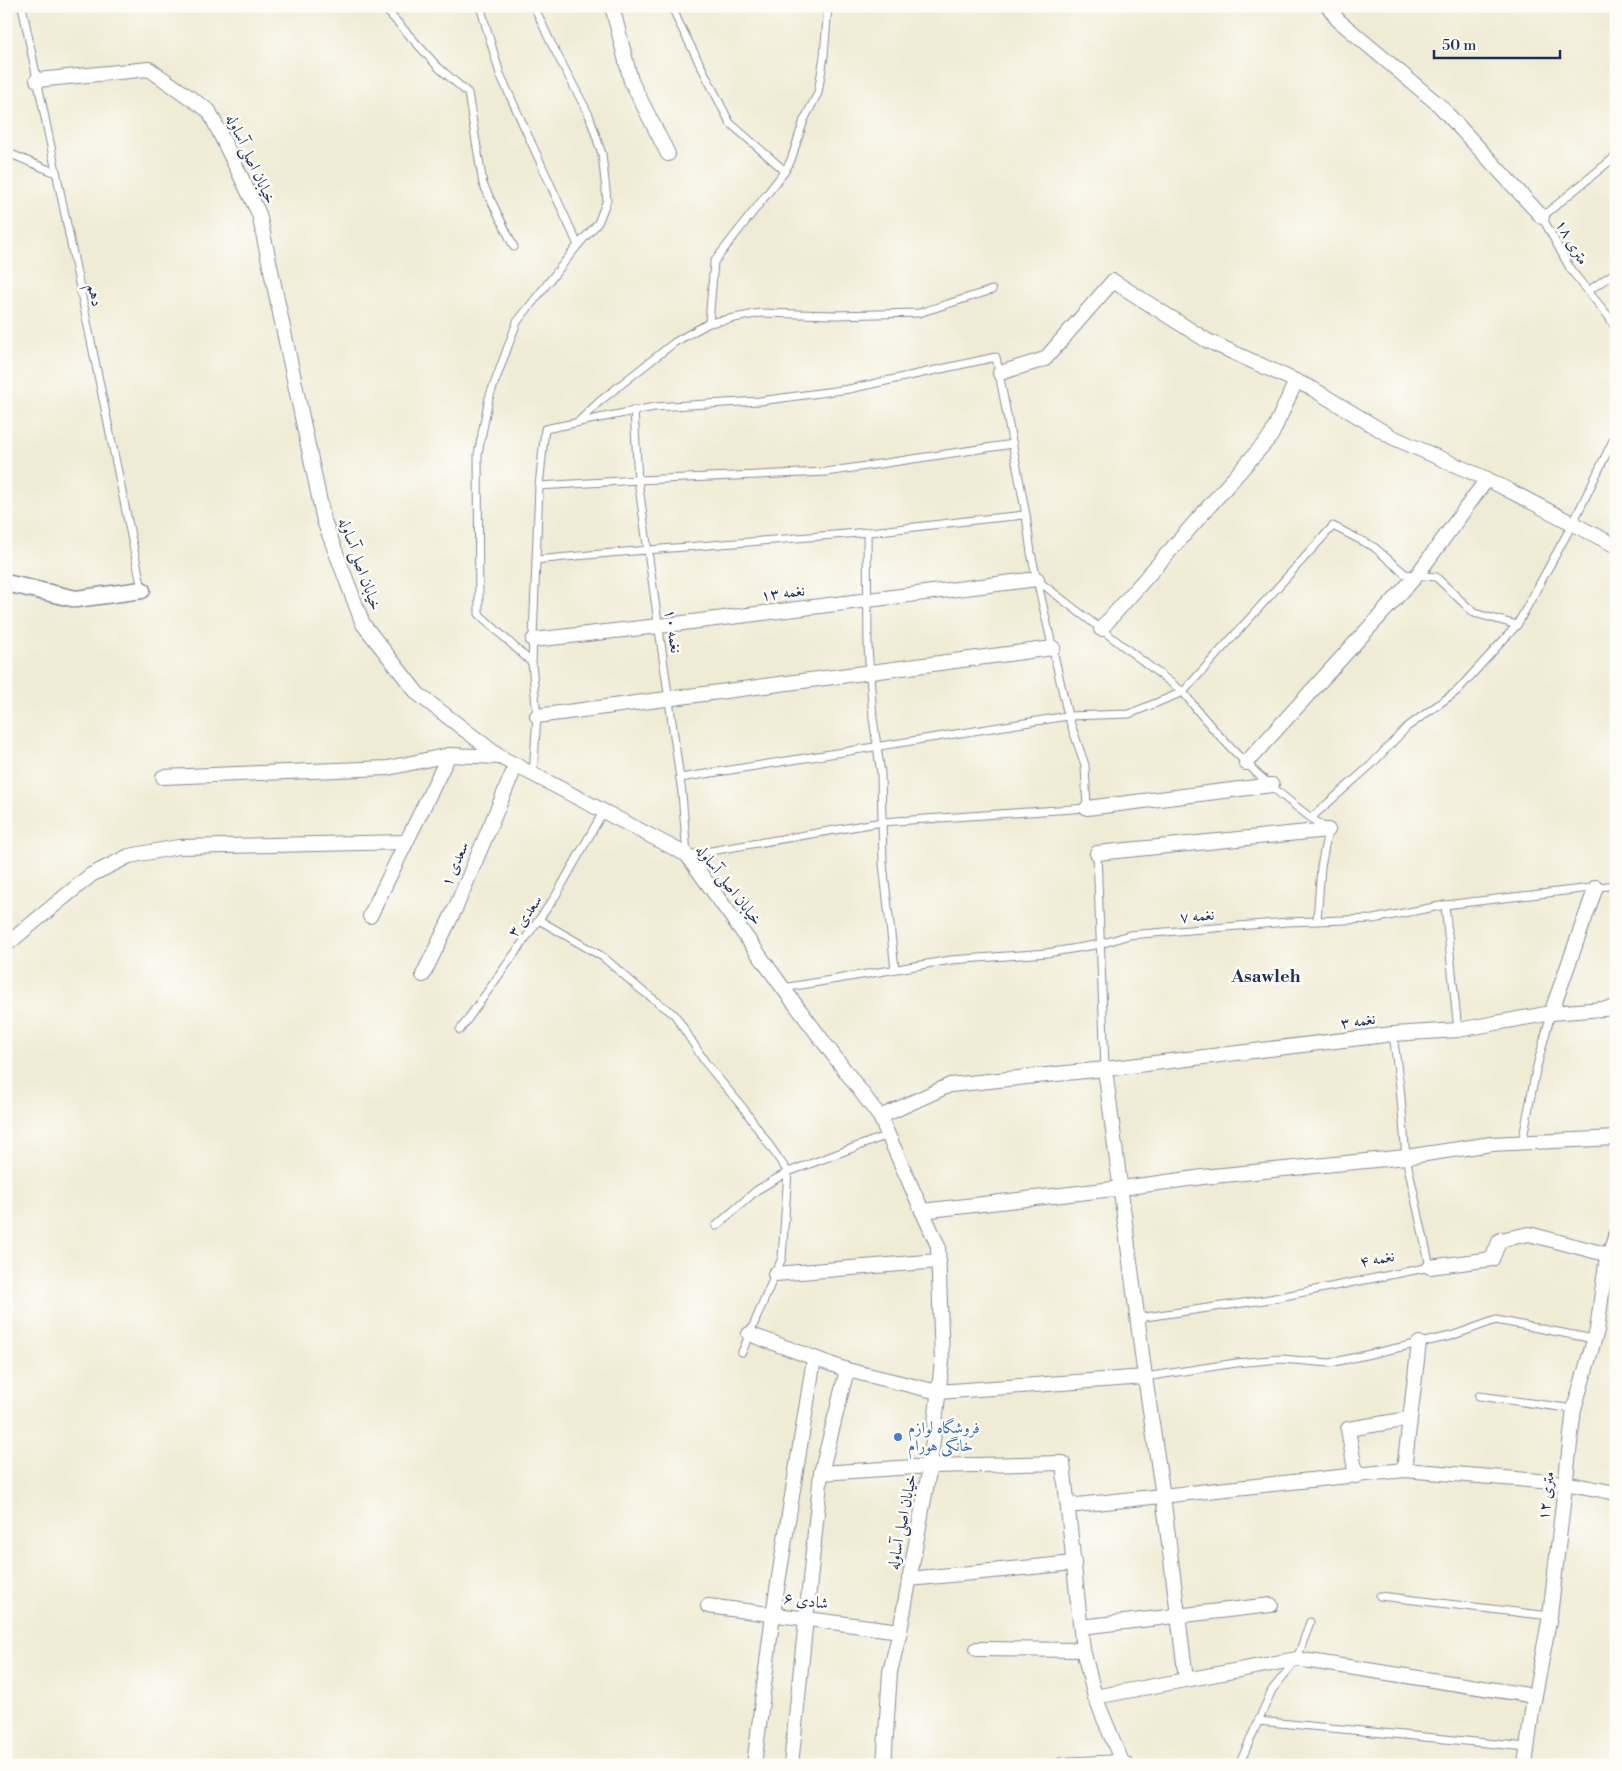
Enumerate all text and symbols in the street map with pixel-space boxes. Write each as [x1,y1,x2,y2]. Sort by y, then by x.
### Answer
scale bar [1434,28,1561,60]
text: 50 m [1442,36,1476,55]
street label: خیابان اصلی آساوله [221,111,281,208]
street label: ۱۸ متری [1551,216,1593,268]
street label: دهم [78,282,107,309]
street label: خیابان اصلی آساوله [333,515,386,613]
street label: نغمه ۱۳ [760,580,806,606]
street label: نغمه ۱۰ [660,608,686,654]
street label: سعدی ۱ [437,838,473,890]
street label: خیابان اصلی آساوله [690,841,767,930]
street label: سعدی ۳ [503,891,547,941]
street label: نغمه ۷ [1179,905,1215,927]
district label: Asawleh [1230,965,1301,988]
street label: نغمه ۳ [1339,1009,1377,1033]
street label: نغمه ۴ [1358,1246,1396,1272]
place label: فروشگاه لوازم خانگی هورام [908,1417,980,1460]
marker: فروشگاه لوازم خانگی هورام [892,1431,904,1443]
street label: ۱۲ متری [1533,1470,1559,1522]
street label: خیابان اصلی آساوله [883,1472,922,1572]
street label: شادی ۶ [782,1588,830,1614]

